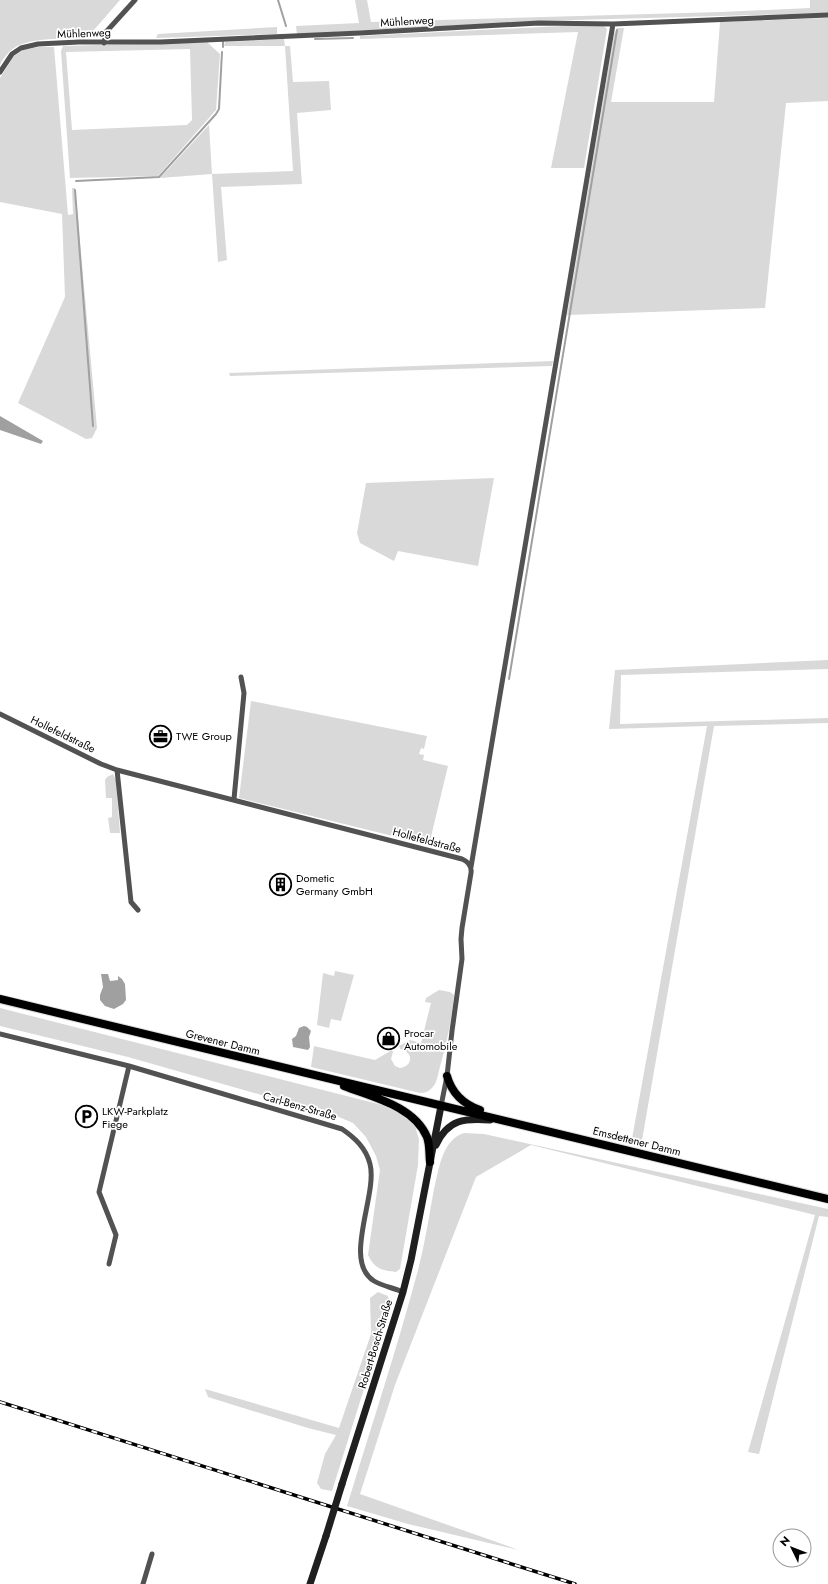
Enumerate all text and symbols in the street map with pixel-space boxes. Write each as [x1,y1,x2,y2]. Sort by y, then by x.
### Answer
street label: Mühlenweg [380,12,434,30]
street label: Mühlenweg [57,24,111,42]
street label: Hollefeldstraße [28,711,98,757]
office icon: TWE Group [147,723,173,749]
place label: TWE Group [176,728,232,744]
street label: Hollefeldstraße [391,823,463,857]
place label: Dometic Germany GmbH [296,870,373,899]
building icon: Dometic Germany GmbH [267,871,293,897]
street label: Grevener Damm [184,1025,262,1059]
place label: Procar Automobile [404,1025,458,1054]
shop icon: Procar Automobile [376,1026,402,1052]
street label: Carl-Benz-Straße [261,1088,339,1124]
place label: LKW-Parkplatz Fiege [102,1103,168,1132]
parking icon: LKW-Parkplatz Fiege [73,1104,99,1130]
street label: Emsdettener Damm [591,1122,683,1160]
street label: Robert-Bosch-Straße [354,1297,396,1391]
north arrow [772,1528,812,1568]
text: N [776,1533,794,1550]

